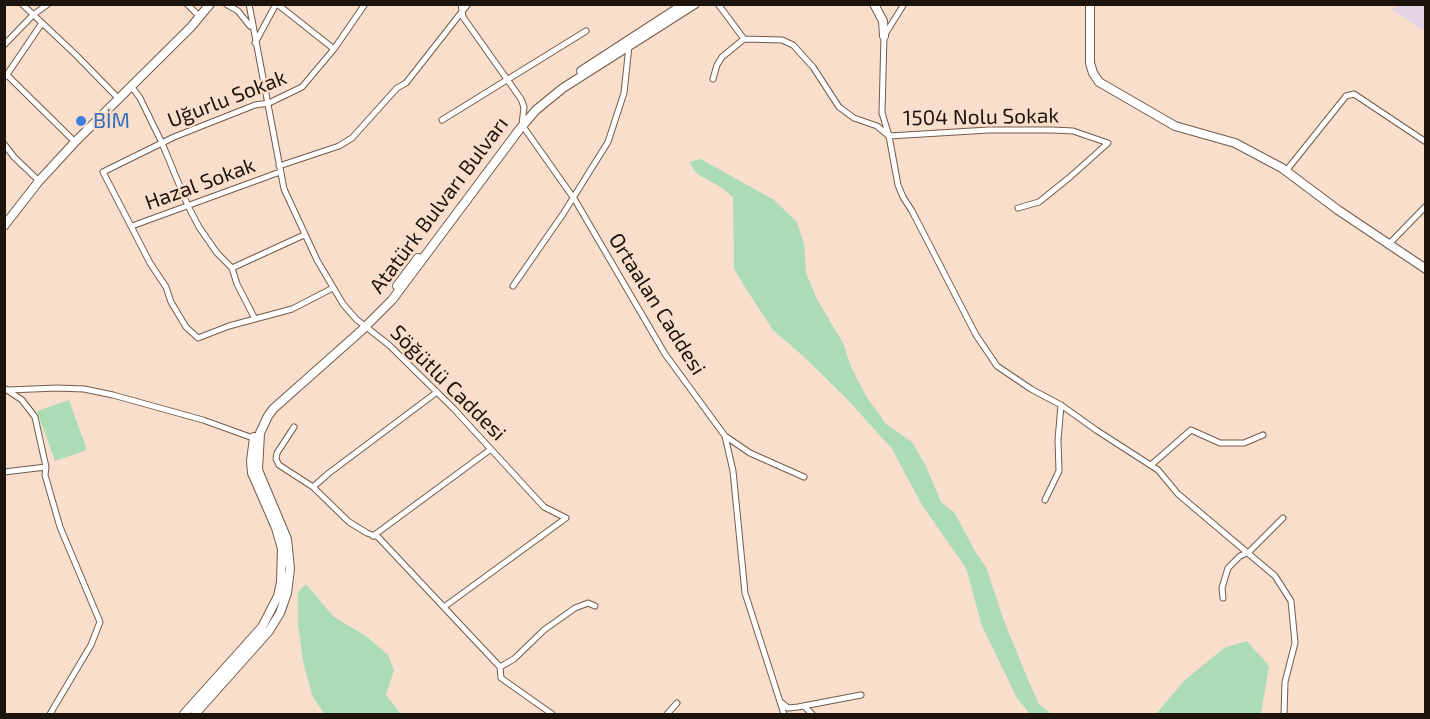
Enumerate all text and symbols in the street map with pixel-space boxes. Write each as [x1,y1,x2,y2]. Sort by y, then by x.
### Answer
street label: Uğurlu Sokak [164,65,290,133]
street label: 1504 Nolu Sokak [903,103,1059,131]
place label: BİM [93,108,130,134]
street label: Atatürk Bulvarı Bulvarı [364,112,514,298]
marker: BİM [74,114,88,128]
street label: Hazal Sokak [142,152,258,216]
street label: Ortaalan Caddesi [603,228,711,380]
street label: Söğütlü Caddesi [385,320,511,446]

